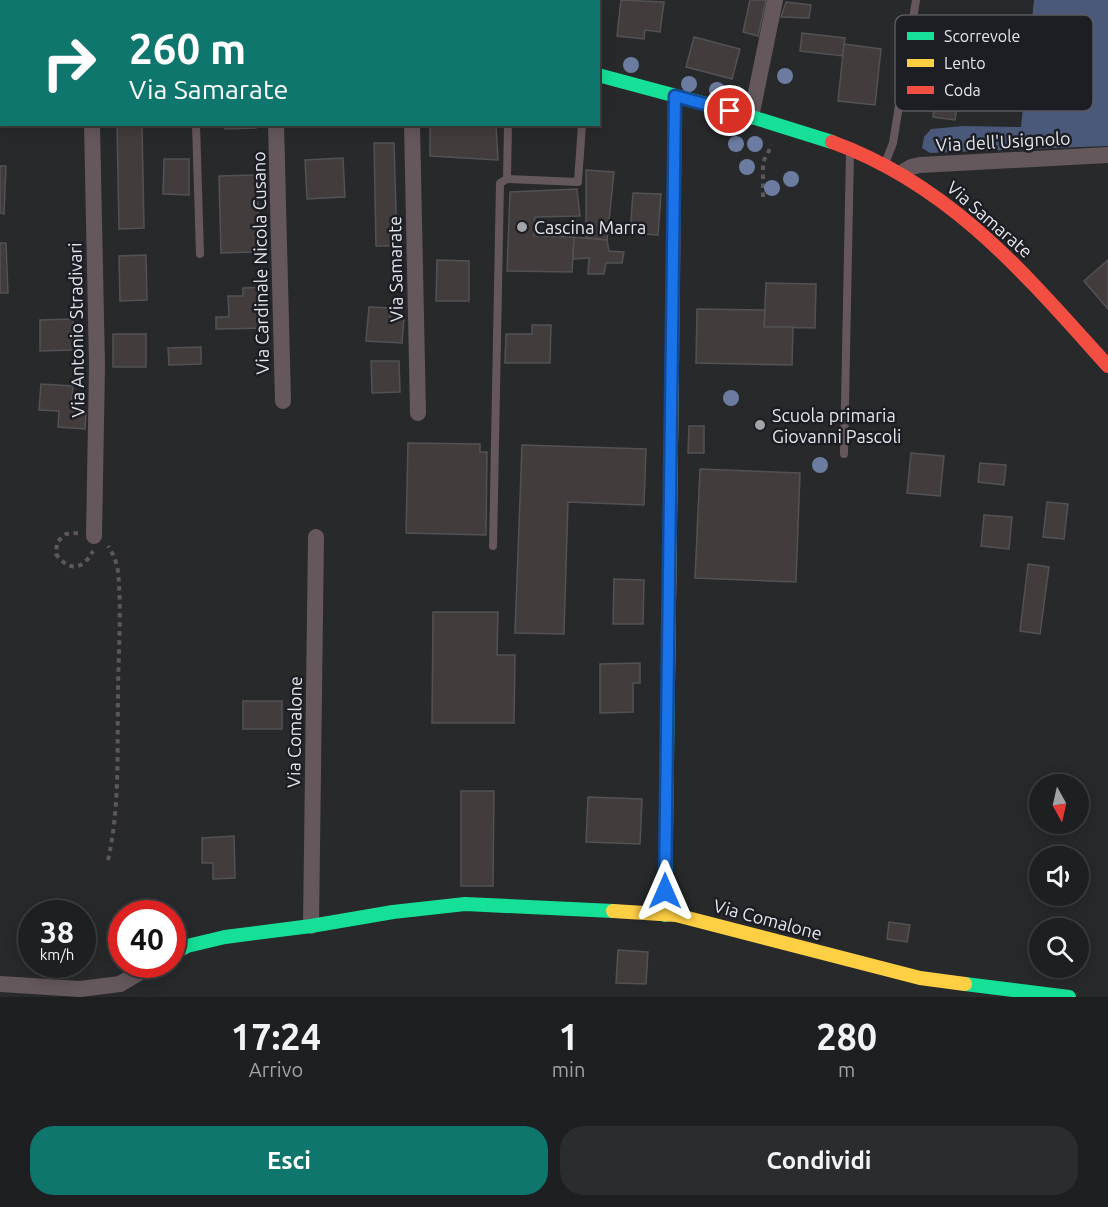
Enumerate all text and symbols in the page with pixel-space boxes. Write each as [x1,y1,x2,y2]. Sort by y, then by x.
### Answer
legend [895,15,1093,111]
icon: right [30,24,108,102]
text: 260 m [129,25,246,72]
text: Scorrevole [944,27,1020,45]
text: Lento [944,54,986,72]
text: Via Samarate [129,74,288,104]
text: Coda [944,81,981,99]
pin [704,85,755,136]
icon: arrive [713,94,746,127]
street label: Via dell'Usignolo [935,127,1071,155]
street label: Via Cardinale Nicola Cusano [248,151,272,375]
street label: Via Samarate [943,177,1037,261]
street label: Via Samarate [384,216,406,322]
place label: Cascina Marra [534,217,646,237]
marker: Cascina Marra [515,220,529,234]
street label: Via Antonio Stradivari [64,242,88,418]
place label: Scuola primaria Giovanni Pascoli [772,405,901,446]
marker: Scuola primaria Giovanni Pascoli [753,418,767,432]
street label: Via Comalone [283,676,305,788]
north arrow [1029,774,1089,834]
map controls [1029,774,1089,978]
button: sound [1029,846,1089,906]
position arrow [633,859,697,923]
street label: Via Comalone [712,895,824,943]
speed limit sign: 40 [108,900,186,978]
text: 38 [40,915,74,949]
button: search [1029,918,1089,978]
text: km/h [40,946,74,963]
text: 17:24 [231,1016,321,1057]
text: 1 [558,1016,579,1057]
text: 280 [816,1016,877,1057]
text: Arrivo [249,1058,303,1081]
text: min [552,1058,585,1081]
text: m [838,1058,855,1081]
button: Esci [30,1126,548,1195]
button: Condividi [560,1126,1078,1195]

